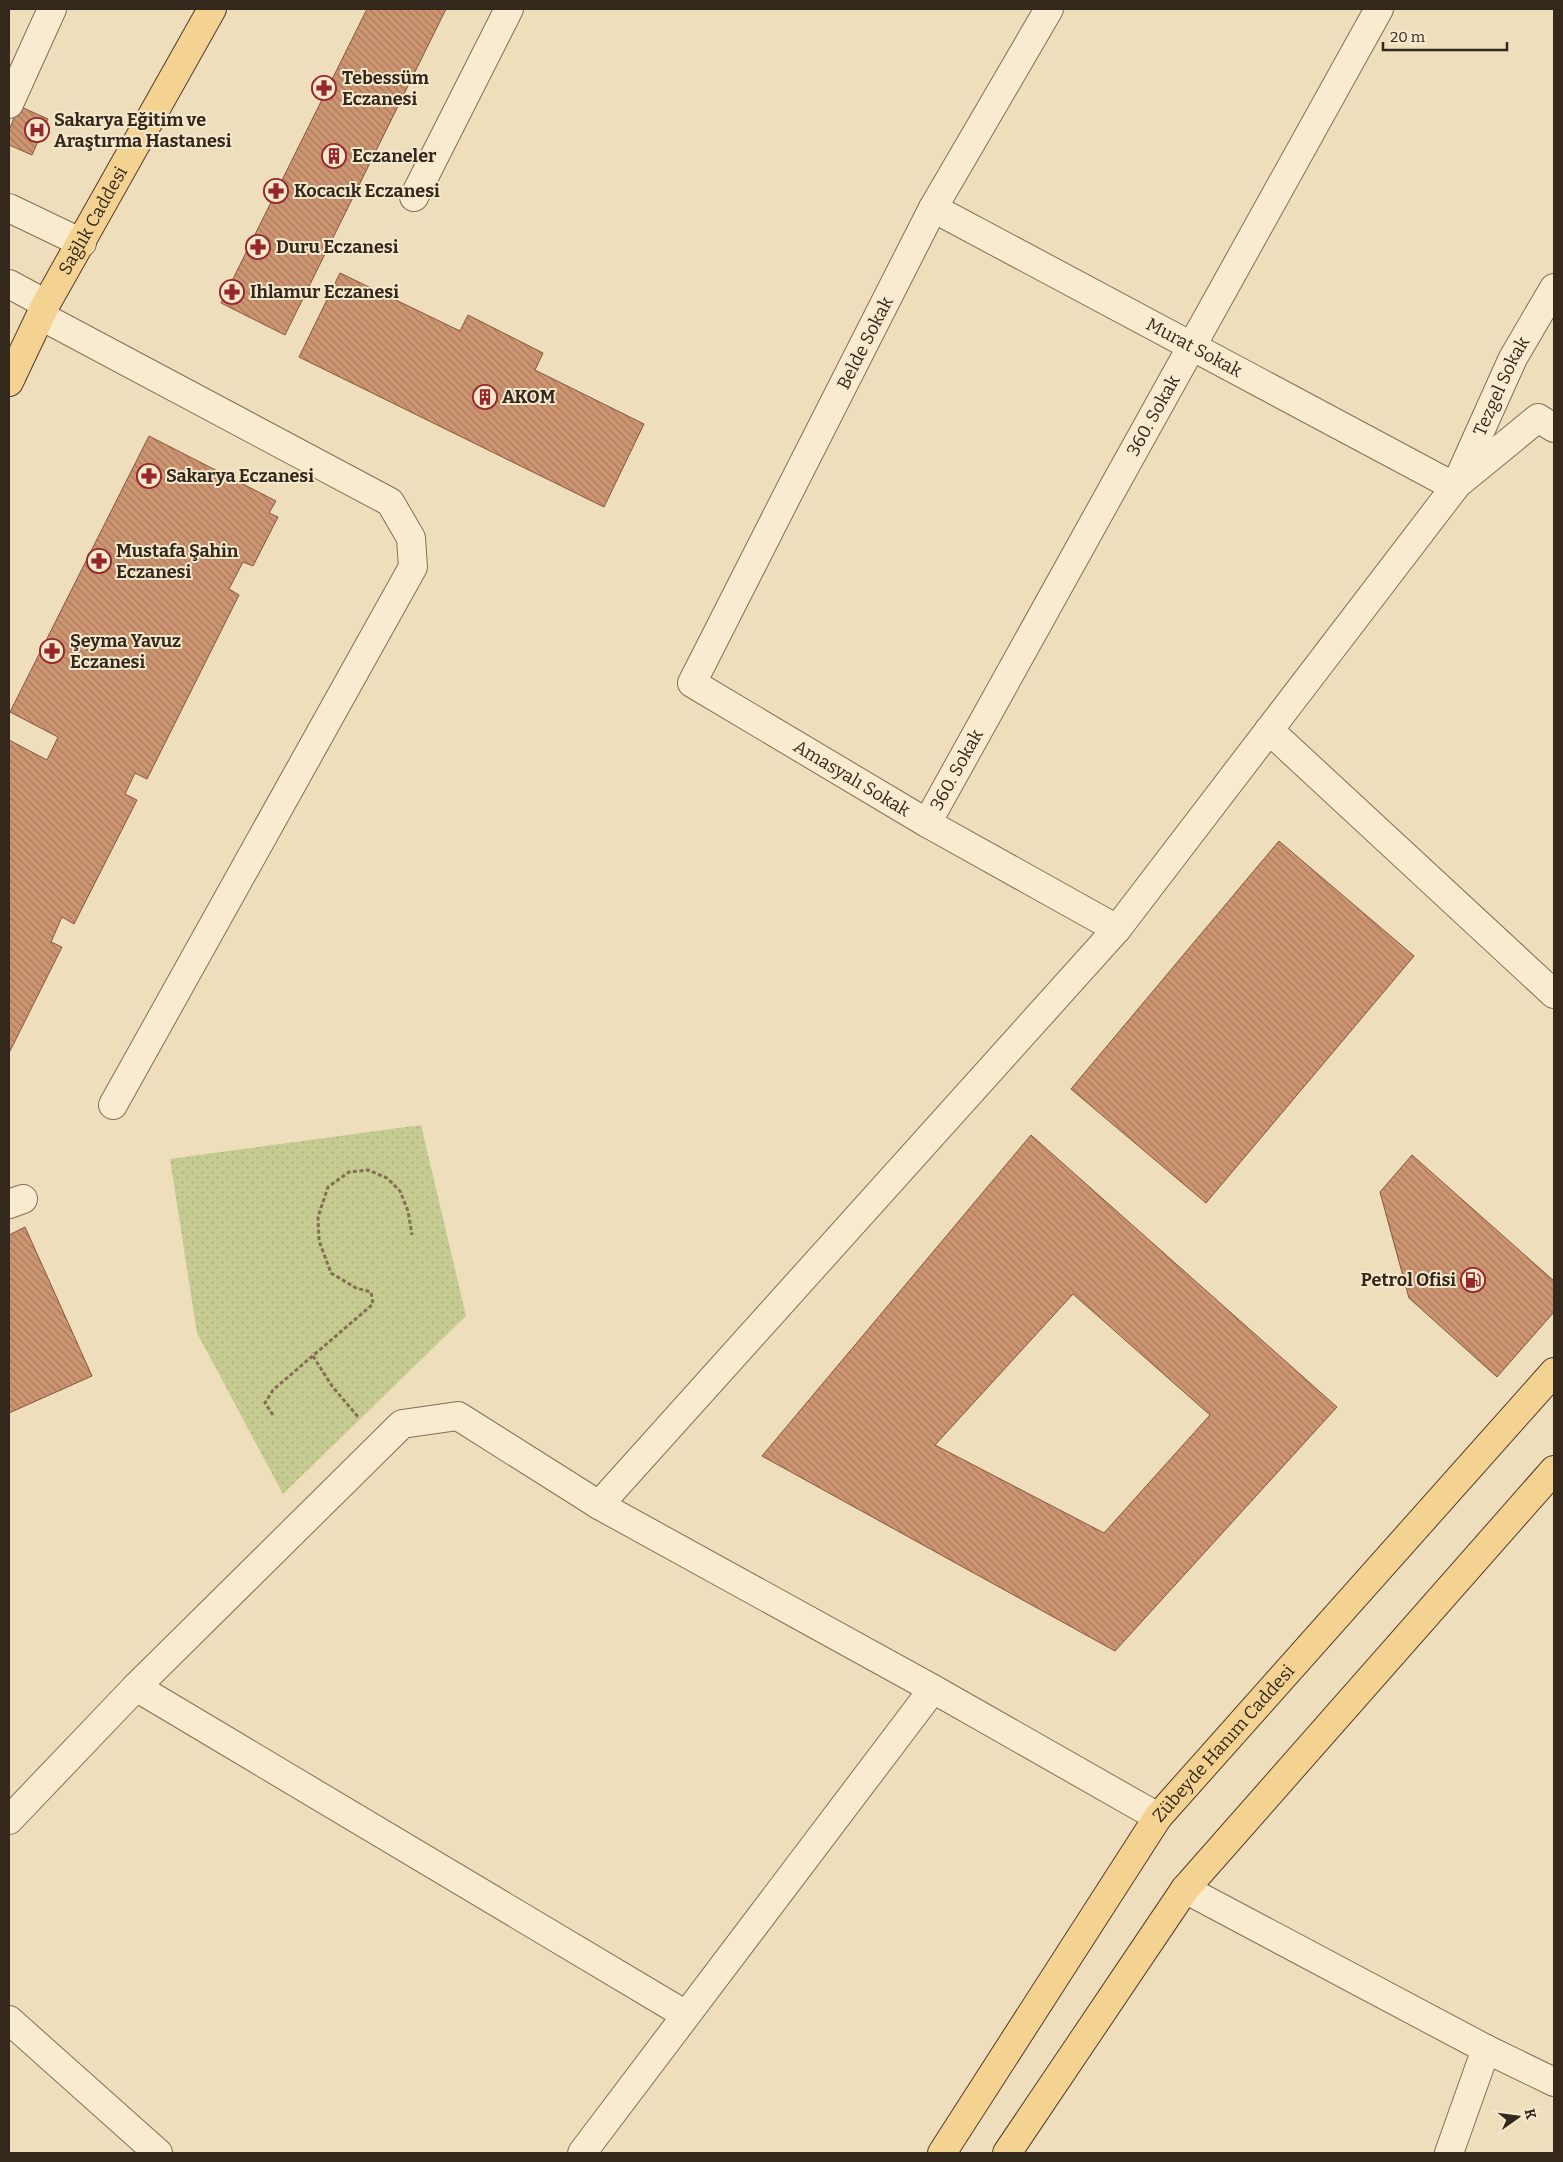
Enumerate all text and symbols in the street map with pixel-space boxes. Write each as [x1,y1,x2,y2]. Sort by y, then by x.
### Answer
scale bar [1383,20,1507,52]
text: 20 m [1390,28,1426,46]
place label: Tebessüm Eczanesi [342,67,429,110]
pharmacy icon: Tebessüm Eczanesi [311,75,337,101]
place label: Sakarya Eğitim ve Araştırma Hastanesi [54,109,232,152]
hospital icon: Sakarya Eğitim ve Araştırma Hastanesi [24,117,50,143]
building icon: Eczaneler [321,143,347,169]
place label: Eczaneler [352,145,437,167]
street label: Sağlık Caddesi [54,163,132,279]
pharmacy icon: Kocacık Eczanesi [263,178,289,204]
place label: Kocacık Eczanesi [294,180,440,202]
pharmacy icon: Duru Eczanesi [245,234,271,260]
place label: Duru Eczanesi [276,236,399,258]
pharmacy icon: Ihlamur Eczanesi [219,279,245,305]
place label: Ihlamur Eczanesi [250,281,399,303]
street label: Belde Sokak [832,292,898,393]
street label: Murat Sokak [1142,313,1246,382]
street label: Tezgel Sokak [1468,332,1535,439]
street label: 360. Sokak [1122,370,1185,460]
building icon: AKOM [472,384,498,410]
place label: AKOM [502,386,556,408]
pharmacy icon: Sakarya Eczanesi [136,463,162,489]
place label: Sakarya Eczanesi [166,465,314,487]
place label: Mustafa Şahin Eczanesi [116,540,239,583]
pharmacy icon: Mustafa Şahin Eczanesi [86,548,112,574]
place label: Şeyma Yavuz Eczanesi [70,630,181,673]
pharmacy icon: Şeyma Yavuz Eczanesi [39,638,65,664]
street label: 360. Sokak [925,725,988,814]
street label: Amasyalı Sokak [790,735,915,822]
fuel station icon: Petrol Ofisi [1460,1267,1486,1293]
place label: Petrol Ofisi [1361,1269,1456,1291]
street label: Zübeyde Hanım Caddesi [1148,1660,1299,1826]
north arrow [1493,2092,1543,2142]
text: K [1521,2107,1540,2121]

